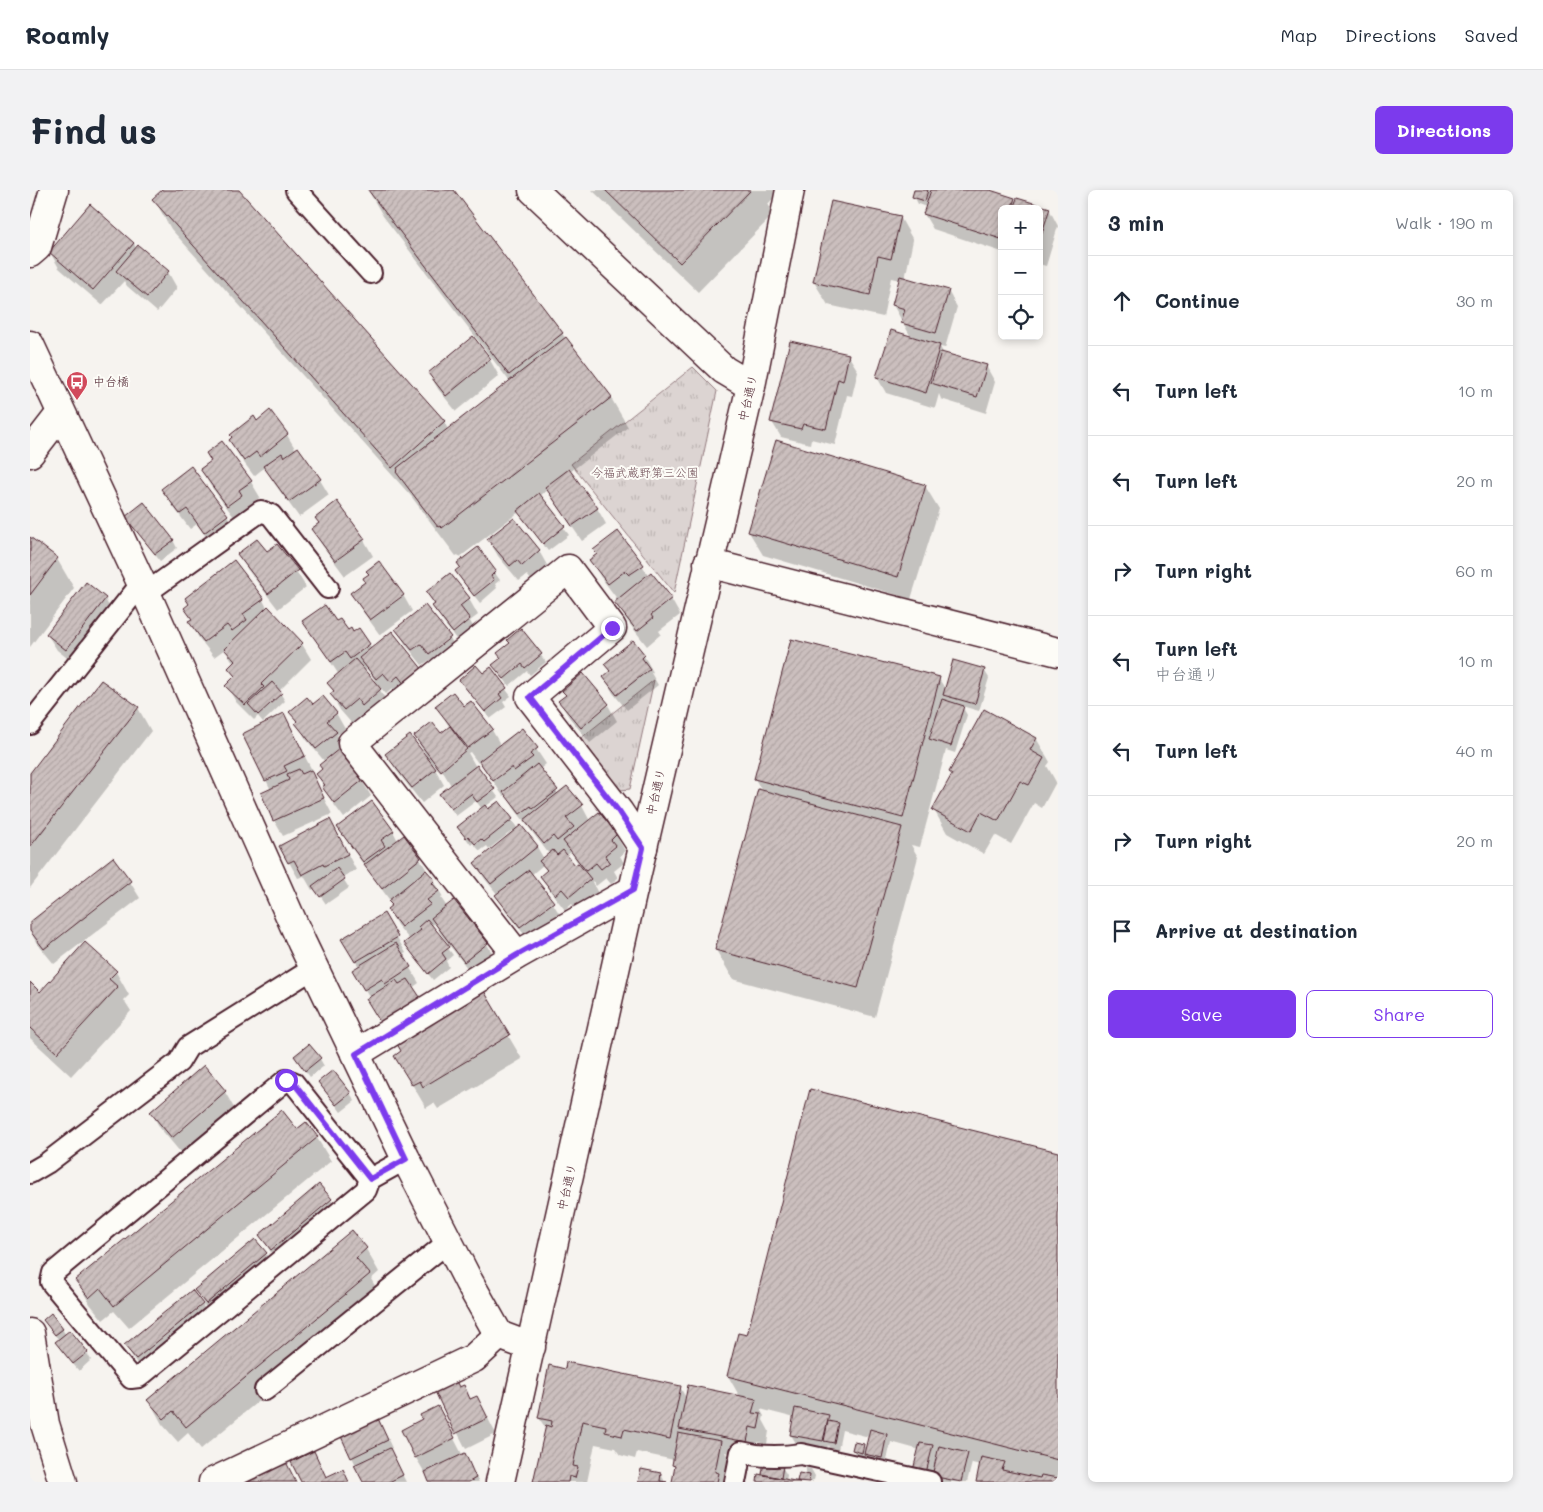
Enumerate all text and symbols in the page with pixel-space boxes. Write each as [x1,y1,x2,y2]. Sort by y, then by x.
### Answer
text: Roamly [25,19,109,50]
text: Map [1280,23,1317,47]
text: Directions [1345,23,1437,47]
text: Saved [1465,23,1518,47]
button: Directions [1375,106,1513,154]
text: Find us [30,107,157,153]
map controls [998,205,1043,340]
button: + [998,205,1043,250]
text: 3 min [1108,209,1164,236]
text: Walk · 190 m [1395,212,1493,233]
button: − [998,250,1043,295]
icon: ahead [1108,287,1136,315]
text: Continue [1155,288,1240,313]
text: 30 m [1456,290,1493,311]
button: locate [998,295,1043,340]
bus stop icon: 中台橋 [65,370,89,401]
place label: 中台橋 [93,373,129,389]
street label: 中台通り [734,373,760,423]
icon: left [1108,377,1136,405]
text: Turn left [1155,378,1238,403]
text: 10 m [1458,380,1493,401]
park label: 今福武蔵野第三公園 [591,464,699,480]
icon: left [1108,467,1136,495]
text: Turn left [1155,468,1238,493]
text: 20 m [1456,470,1493,491]
icon: right [1108,557,1136,585]
text: Turn right [1155,558,1252,583]
text: 60 m [1456,560,1493,581]
route end [601,617,624,640]
text: Turn left [1155,636,1238,661]
icon: left [1108,647,1136,675]
text: 10 m [1458,650,1493,671]
text: 中台通り [1155,663,1219,684]
icon: left [1108,737,1136,765]
text: Turn left [1155,738,1238,763]
text: 40 m [1456,740,1493,761]
street label: 中台通り [642,767,668,817]
icon: right [1108,827,1136,855]
text: Turn right [1155,828,1252,853]
text: 20 m [1456,830,1493,851]
icon: arrive [1108,917,1136,945]
text: Arrive at destination [1155,918,1358,943]
button: Save [1108,990,1296,1038]
button: Share [1306,990,1493,1038]
route start [275,1069,298,1092]
street label: 中台通り [553,1162,579,1212]

